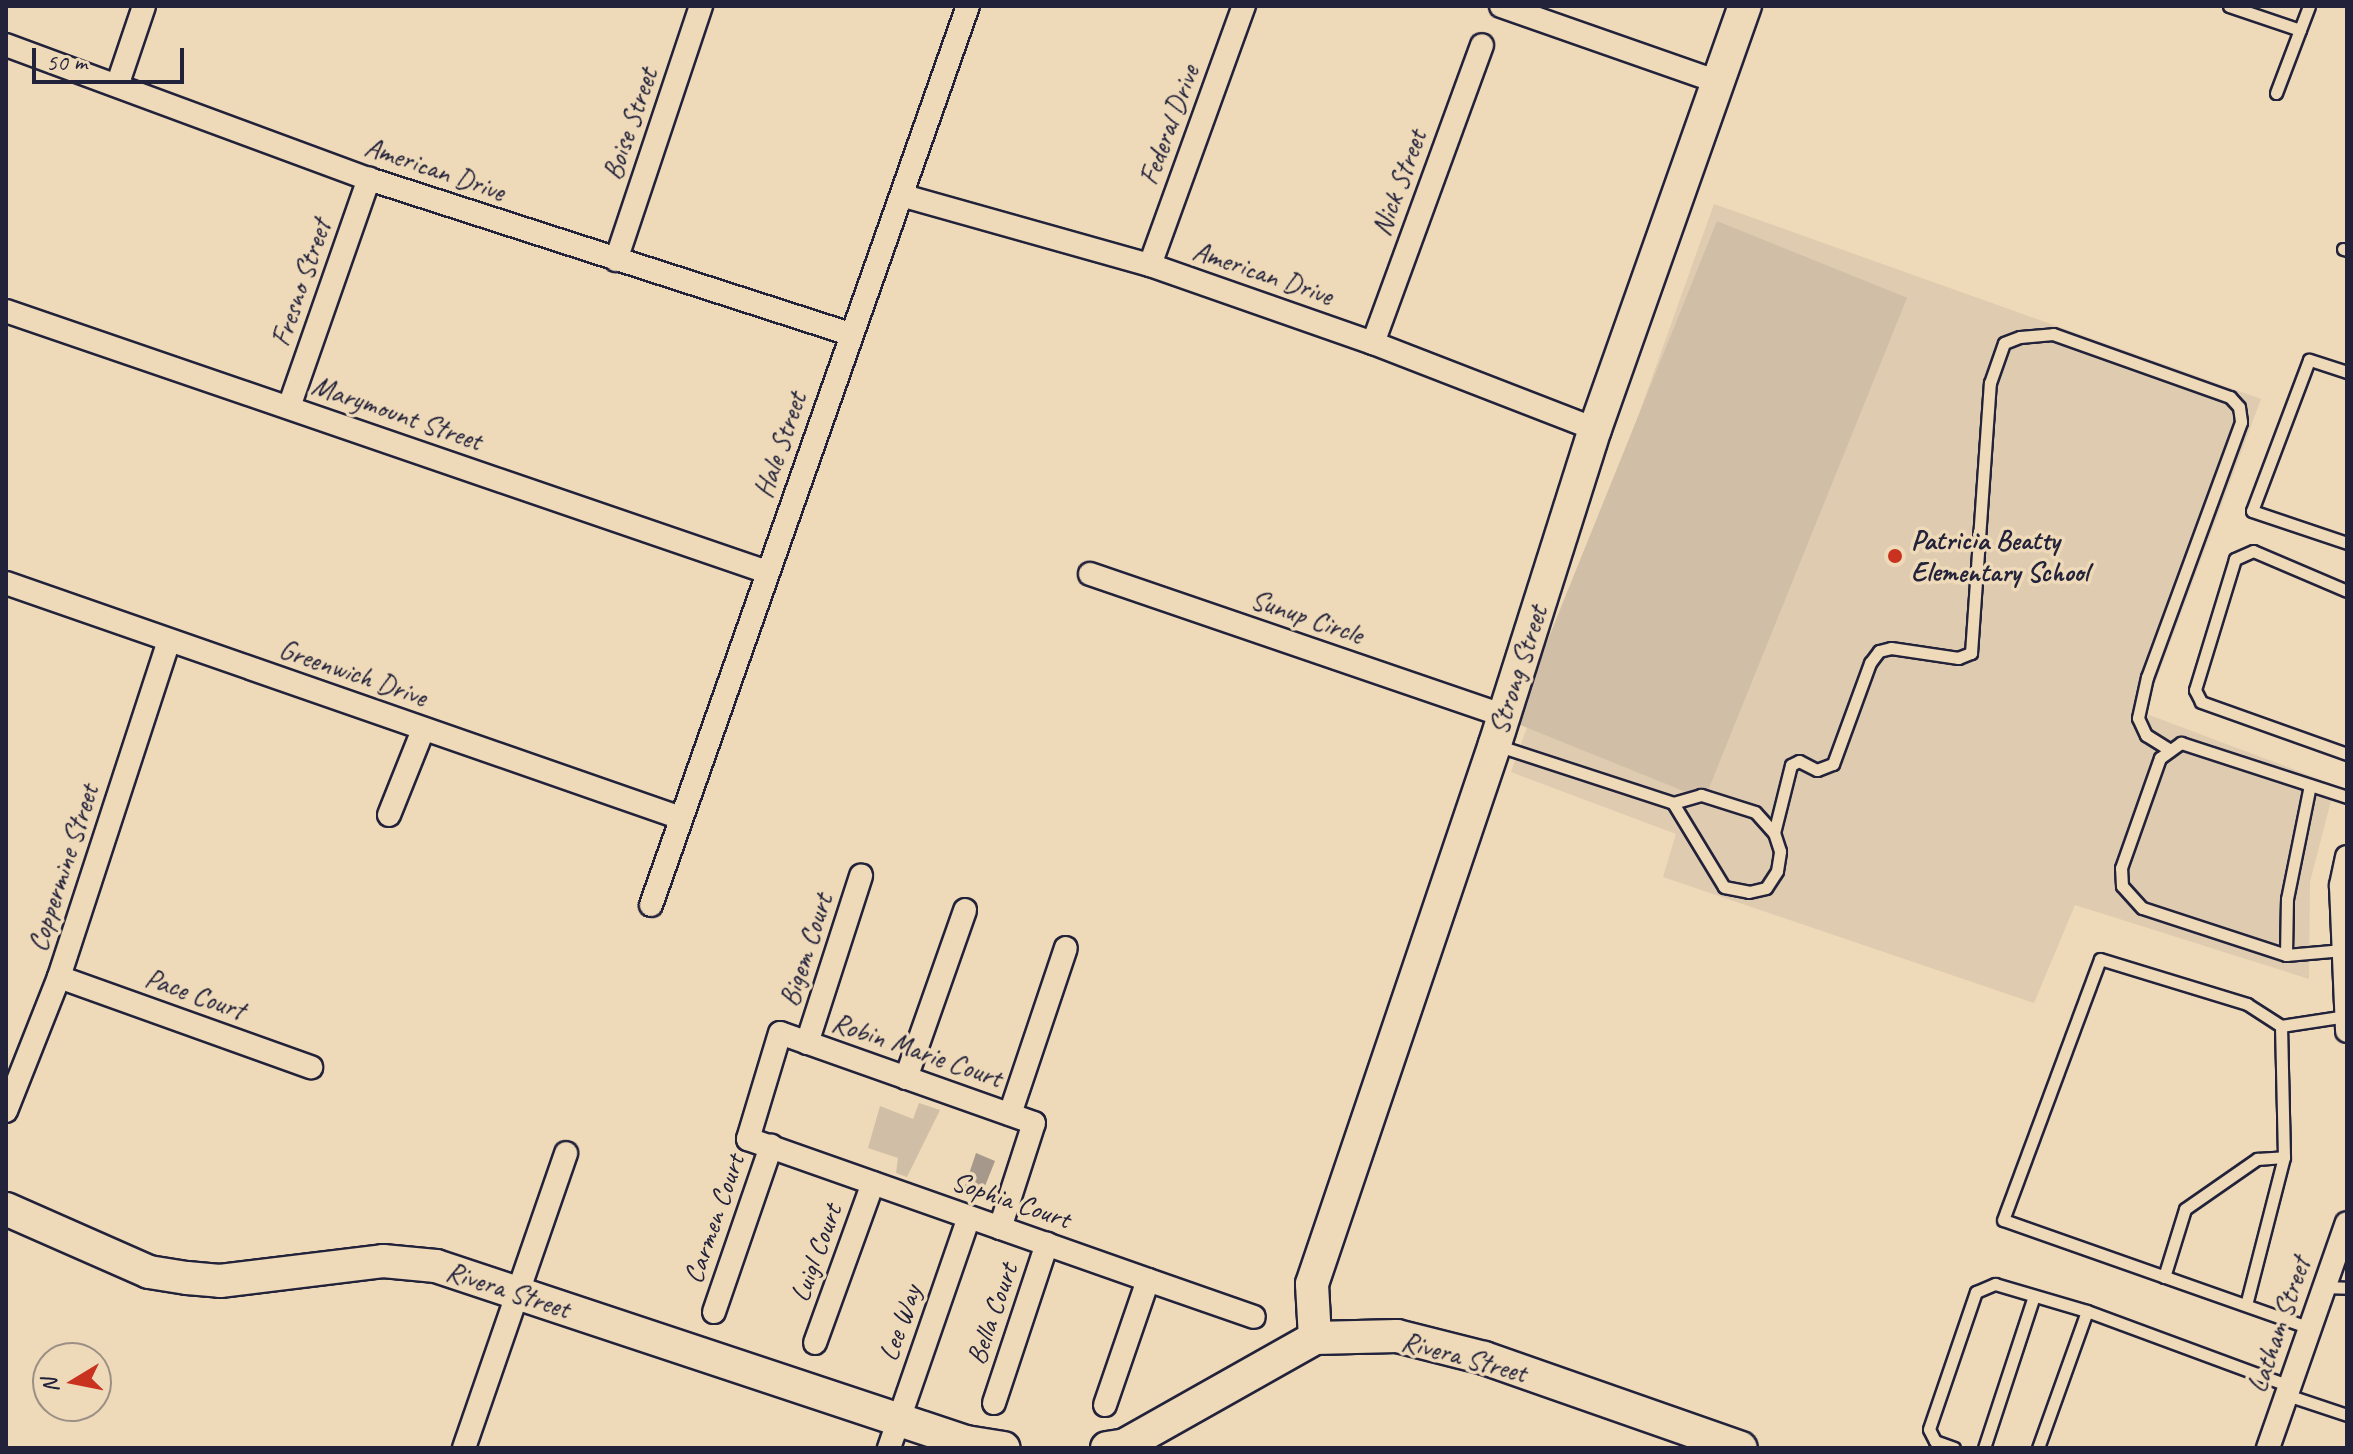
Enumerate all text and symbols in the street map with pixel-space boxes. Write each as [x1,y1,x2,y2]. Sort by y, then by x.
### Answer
scale bar [36,32,188,82]
text: 50 m [46,47,87,77]
street label: Federal Drive [1132,61,1206,189]
street label: Boise Street [595,64,665,184]
street label: Nick Street [1364,125,1434,241]
street label: American Drive [361,129,509,209]
street label: Fresno Street [264,215,338,351]
street label: American Drive [1189,233,1337,313]
street label: Marymount Street [308,368,486,458]
street label: Hale Street [746,388,814,502]
place label: Patricia Beatty Elementary School [1911,523,2089,589]
marker: Patricia Beatty Elementary School [1886,547,1904,565]
street label: Sunup Circle [1247,582,1367,652]
street label: Strong Street [1481,601,1555,739]
street label: Greenwich Drive [275,632,431,714]
street label: Coppermine Street [20,780,106,956]
street label: Bigem Court [772,890,840,1010]
street label: Pace Court [141,961,249,1027]
street label: Robin Marie Court [827,1005,1007,1095]
street label: Carmen Court [676,1150,752,1288]
street label: Sophia Court [947,1164,1075,1236]
street label: Luigl Court [783,1200,849,1306]
street label: Latham Street [2240,1253,2318,1397]
street label: Rivera Street [442,1254,574,1326]
street label: Bella Court [959,1259,1025,1369]
street label: Lee Way [871,1281,929,1365]
street label: Rivera Street [1398,1324,1530,1390]
north arrow [32,1342,112,1422]
text: N [35,1377,65,1395]

